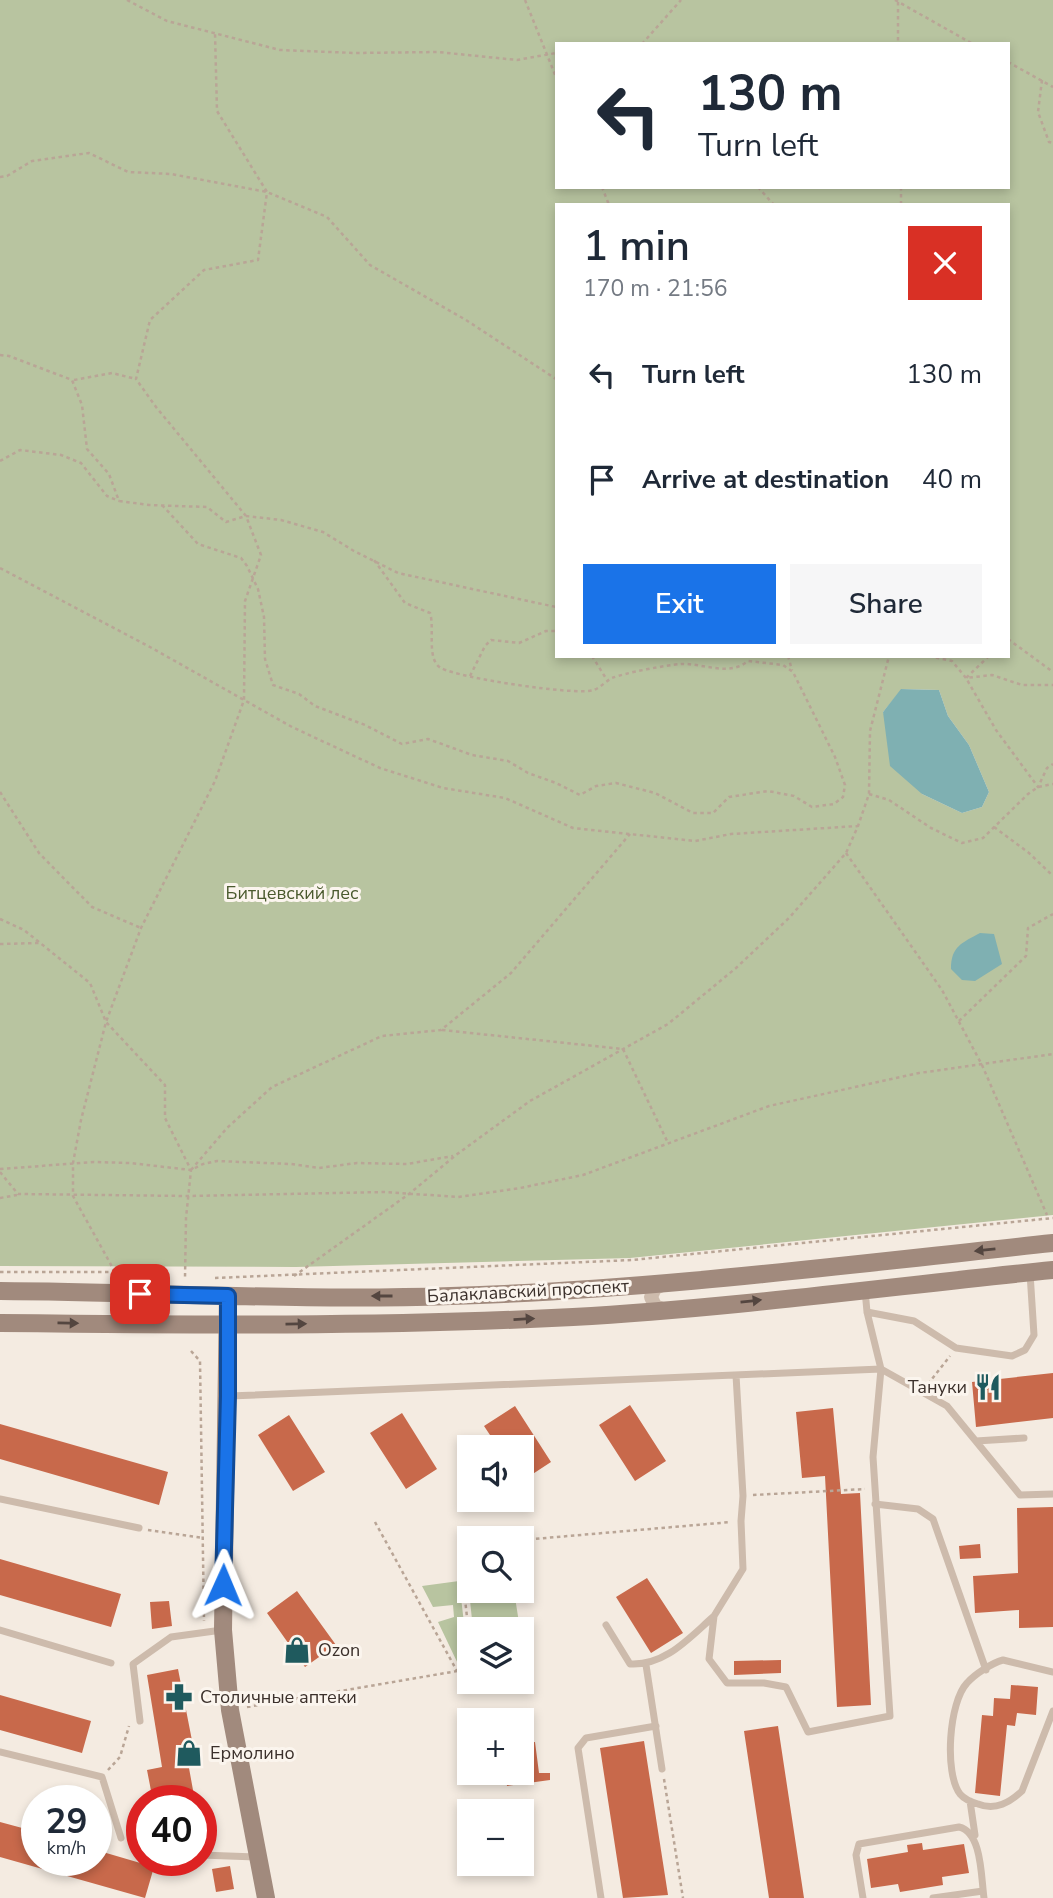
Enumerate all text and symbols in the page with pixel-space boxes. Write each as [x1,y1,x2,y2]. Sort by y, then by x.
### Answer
text: 130 m [698,60,842,127]
icon: left [583,70,674,161]
text: Turn left [698,124,818,167]
text: 1 min [583,218,690,275]
button: close [908,226,982,300]
text: 170 m · 21:56 [583,273,728,304]
icon: left [583,356,621,394]
text: Turn left [642,357,745,392]
text: 130 m [906,357,982,392]
icon: arrive [583,461,621,499]
text: Arrive at destination [642,462,889,497]
text: 40 m [922,462,982,497]
button: Exit [583,564,776,644]
button: Share [790,564,982,644]
park label: Битцевский лес [226,881,359,905]
one-way arrow [974,1245,996,1256]
pin [110,1264,170,1324]
street label: Балаклавский проспект [426,1274,630,1308]
icon: arrive [121,1275,159,1313]
one-way arrow [370,1290,392,1302]
one-way arrow [740,1295,762,1306]
one-way arrow [513,1313,535,1324]
one-way arrow [57,1318,79,1329]
one-way arrow [286,1319,308,1330]
restaurant icon: Тануки [973,1372,1003,1402]
place label: Тануки [908,1375,967,1399]
map controls [457,1435,534,1876]
button: sound [457,1435,534,1512]
button: search [457,1526,534,1603]
position arrow [186,1548,260,1622]
button: layers [457,1617,534,1694]
shop icon: Ozon [282,1635,312,1665]
place label: Ozon [318,1638,360,1662]
pharmacy icon: Столичные аптеки [164,1682,194,1712]
place label: Столичные аптеки [200,1685,357,1709]
button: + [457,1708,534,1785]
shop icon: Ермолино [174,1738,204,1768]
place label: Ермолино [210,1741,295,1765]
speed limit sign: 40 [126,1785,217,1876]
text: 29 [45,1798,88,1845]
button: − [457,1799,534,1876]
text: km/h [47,1836,86,1860]

